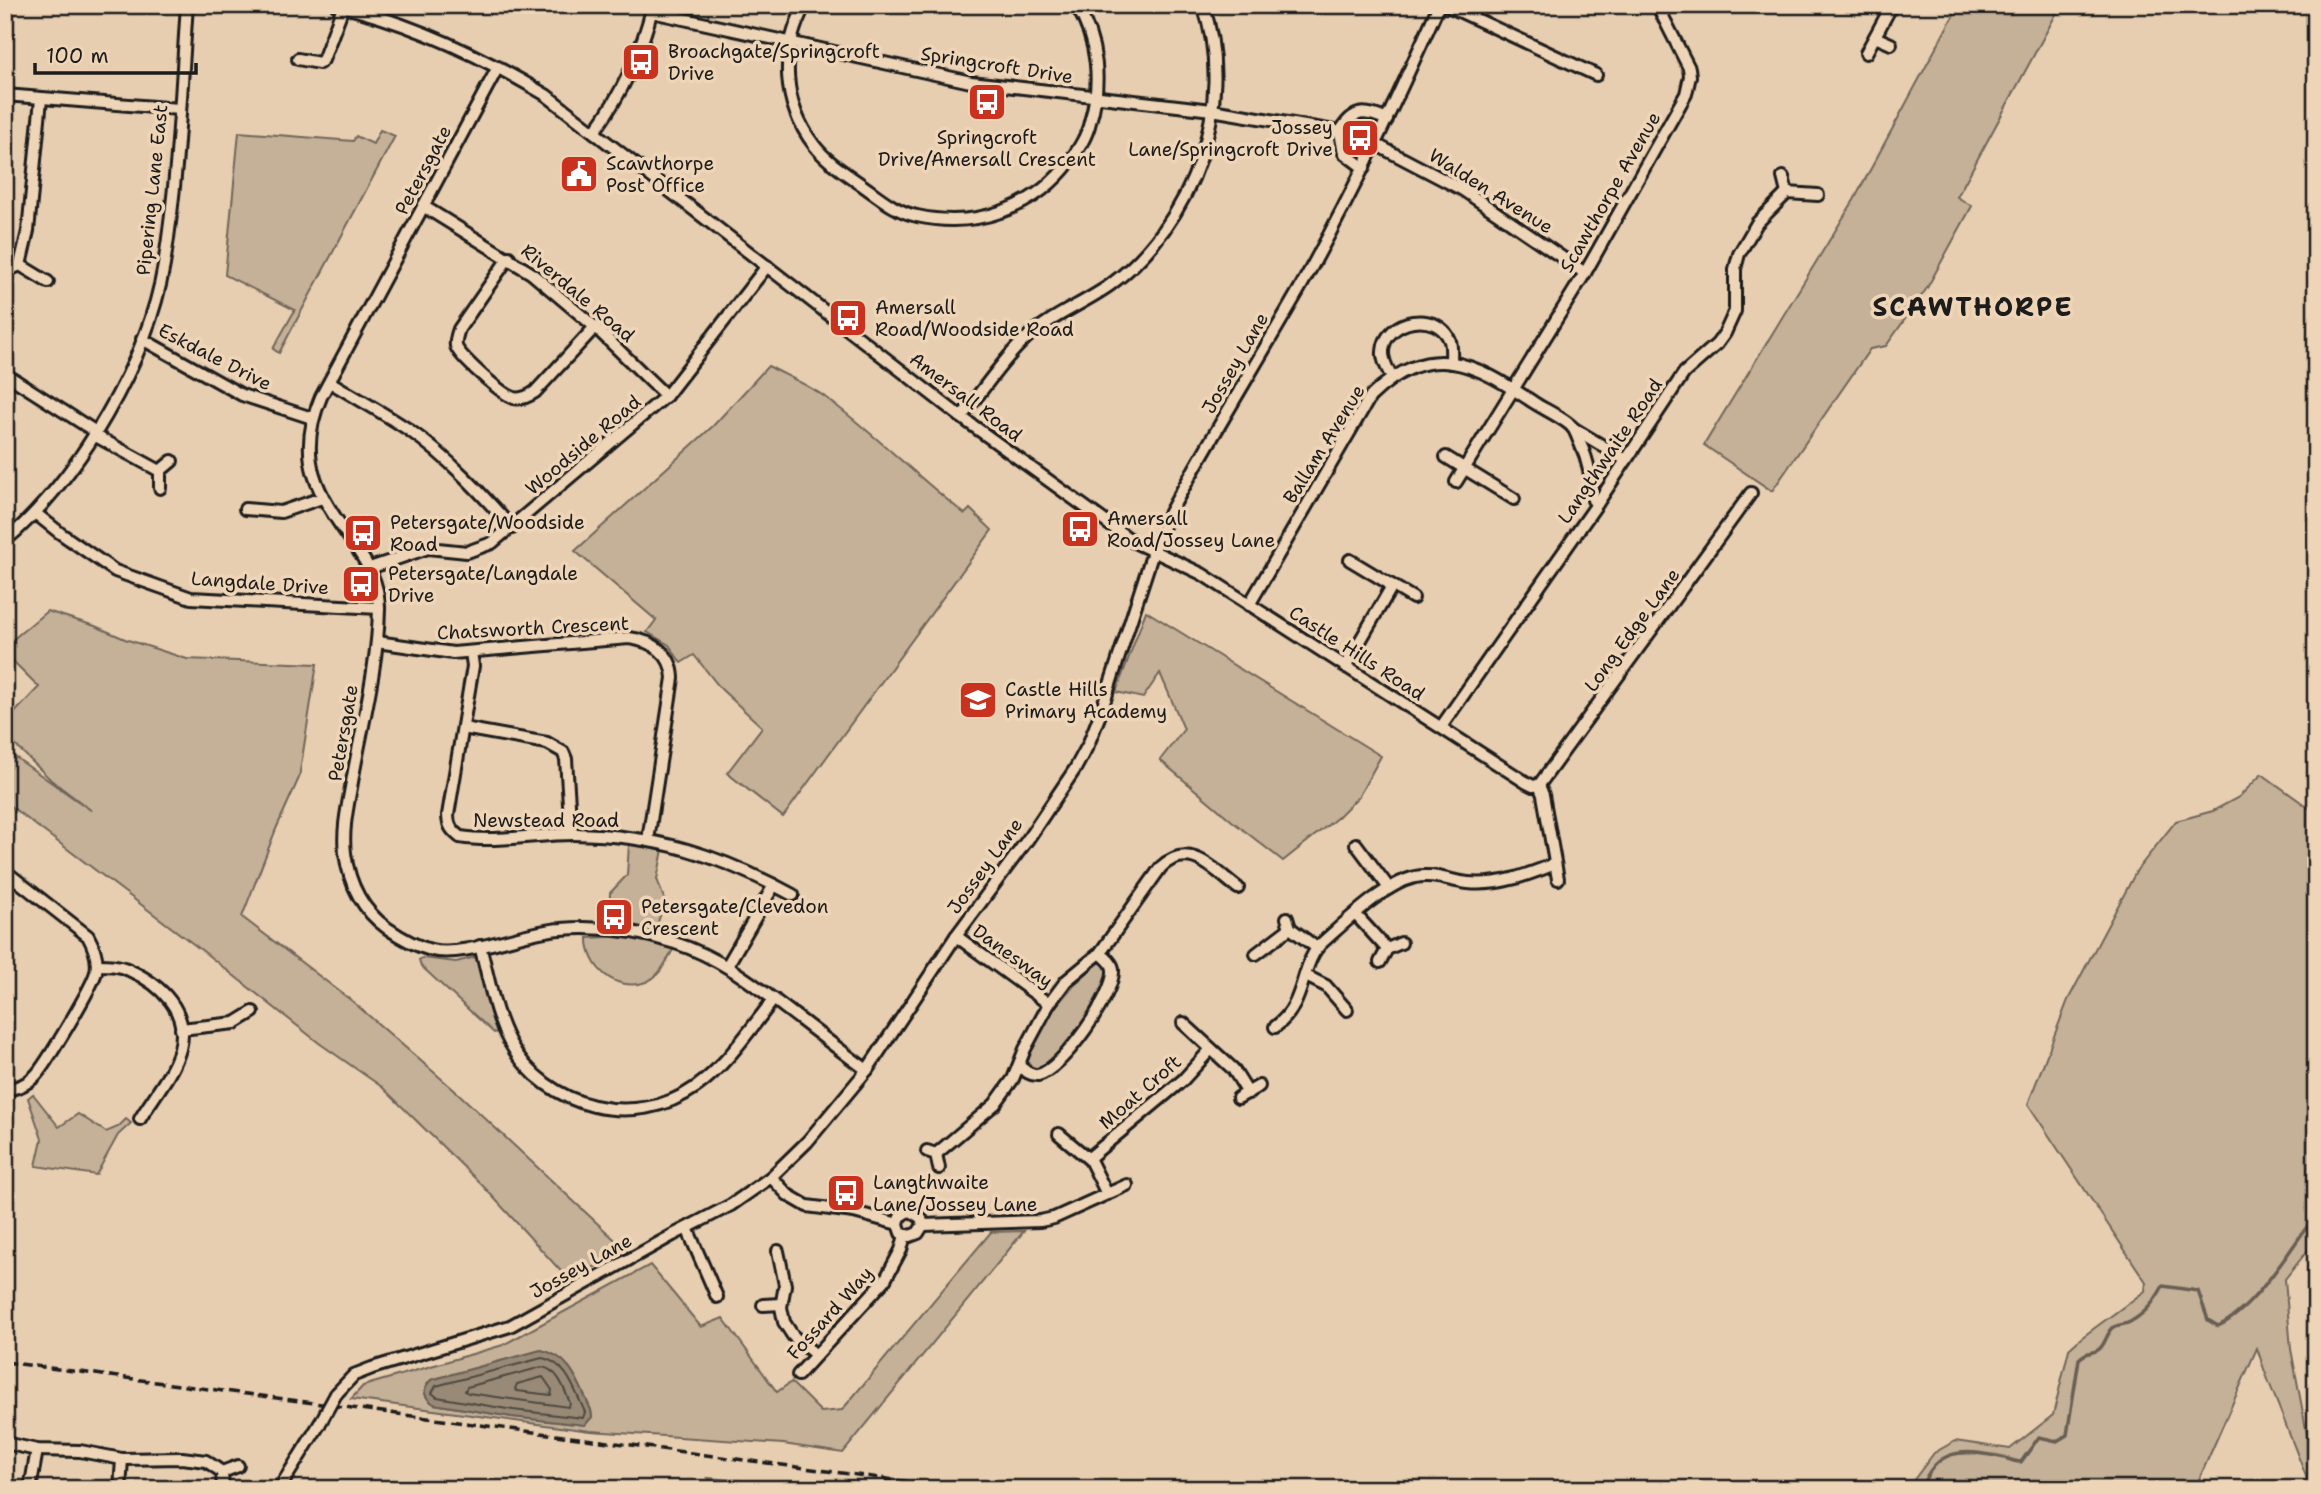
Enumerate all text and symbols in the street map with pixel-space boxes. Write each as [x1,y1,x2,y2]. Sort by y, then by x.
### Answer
scale bar [35,32,196,76]
place label: Broachgate/Springcroft Drive [668,39,880,86]
bus stop icon: Broachgate/Springcroft Drive [620,41,662,83]
street label: Springcroft Drive [919,41,1075,89]
text: 100 m [46,42,109,70]
bus stop icon: Springcroft Drive/Amersall Crescent [966,81,1008,123]
street label: Pipering Lane East [131,103,173,277]
street label: Scawthorpe Avenue [1554,107,1666,277]
place label: Jossey Lane/Springcroft Drive [1128,115,1333,162]
bus stop icon: Jossey Lane/Springcroft Drive [1339,117,1381,159]
street label: Petersgate [389,121,457,219]
place label: Springcroft Drive/Amersall Crescent [878,125,1096,172]
street label: Walden Avenue [1424,143,1558,239]
place label: Scawthorpe Post Office [606,151,714,198]
public building icon: Scawthorpe Post Office [558,153,600,195]
street label: Riverdale Road [516,238,640,348]
district label: SCAWTHORPE [1872,289,2074,324]
place label: Amersall Road/Woodside Road [875,295,1074,342]
bus stop icon: Amersall Road/Woodside Road [827,297,869,339]
street label: Jossey Lane [1196,308,1274,418]
street label: Eskdale Drive [154,318,276,396]
street label: Amersall Road [905,346,1027,448]
street label: Langthwaite Road [1552,373,1668,529]
street label: Ballam Avenue [1277,380,1371,508]
street label: Woodside Road [520,389,646,501]
place label: Amersall Road/Jossey Lane [1107,506,1275,553]
bus stop icon: Amersall Road/Jossey Lane [1059,508,1101,550]
place label: Petersgate/Woodside Road [390,510,585,557]
bus stop icon: Petersgate/Woodside Road [342,512,384,554]
place label: Petersgate/Langdale Drive [388,561,578,608]
bus stop icon: Petersgate/Langdale Drive [340,563,382,605]
street label: Long Edge Lane [1579,563,1685,697]
street label: Langdale Drive [190,566,330,600]
street label: Castle Hills Road [1284,600,1430,706]
street label: Chatsworth Crescent [436,610,630,646]
place label: Castle Hills Primary Academy [1005,677,1167,724]
school or university icon: Castle Hills Primary Academy [957,679,999,721]
street label: Petersgate [322,683,364,783]
street label: Newstead Road [473,808,619,833]
street label: Jossey Lane [942,813,1028,919]
place label: Petersgate/Clevedon Crescent [641,894,828,941]
bus stop icon: Petersgate/Clevedon Crescent [593,896,635,938]
street label: Danesway [968,918,1058,994]
street label: Moat Croft [1094,1049,1186,1135]
place label: Langthwaite Lane/Jossey Lane [873,1170,1038,1217]
bus stop icon: Langthwaite Lane/Jossey Lane [825,1172,867,1214]
street label: Jossey Lane [526,1228,636,1304]
street label: Fossard Way [781,1261,879,1365]

